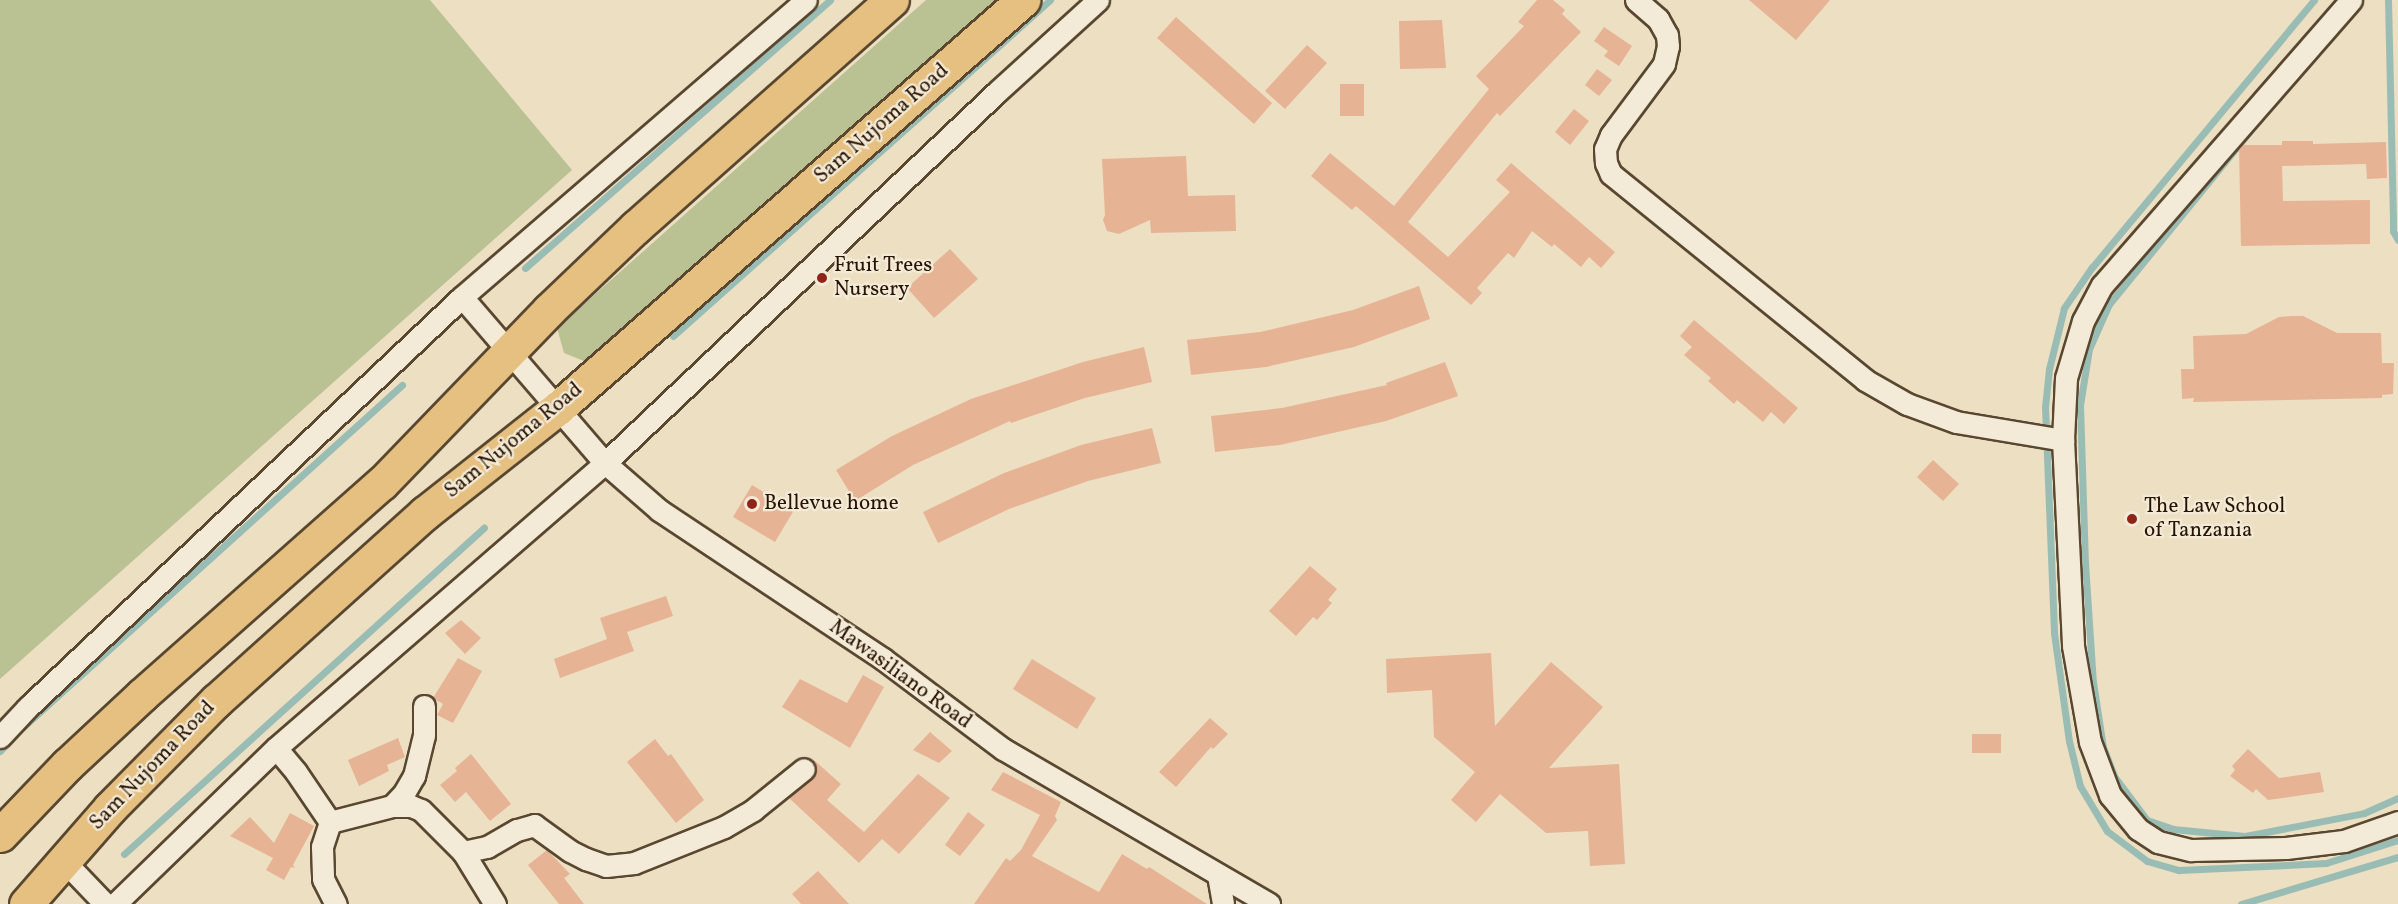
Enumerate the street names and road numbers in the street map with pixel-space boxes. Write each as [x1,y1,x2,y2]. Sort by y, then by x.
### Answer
street label: Sam Nujoma Road [810,59,954,189]
street label: Sam Nujoma Road [440,378,588,504]
street label: Mawasiliano Road [824,615,976,735]
street label: Sam Nujoma Road [85,696,221,836]

